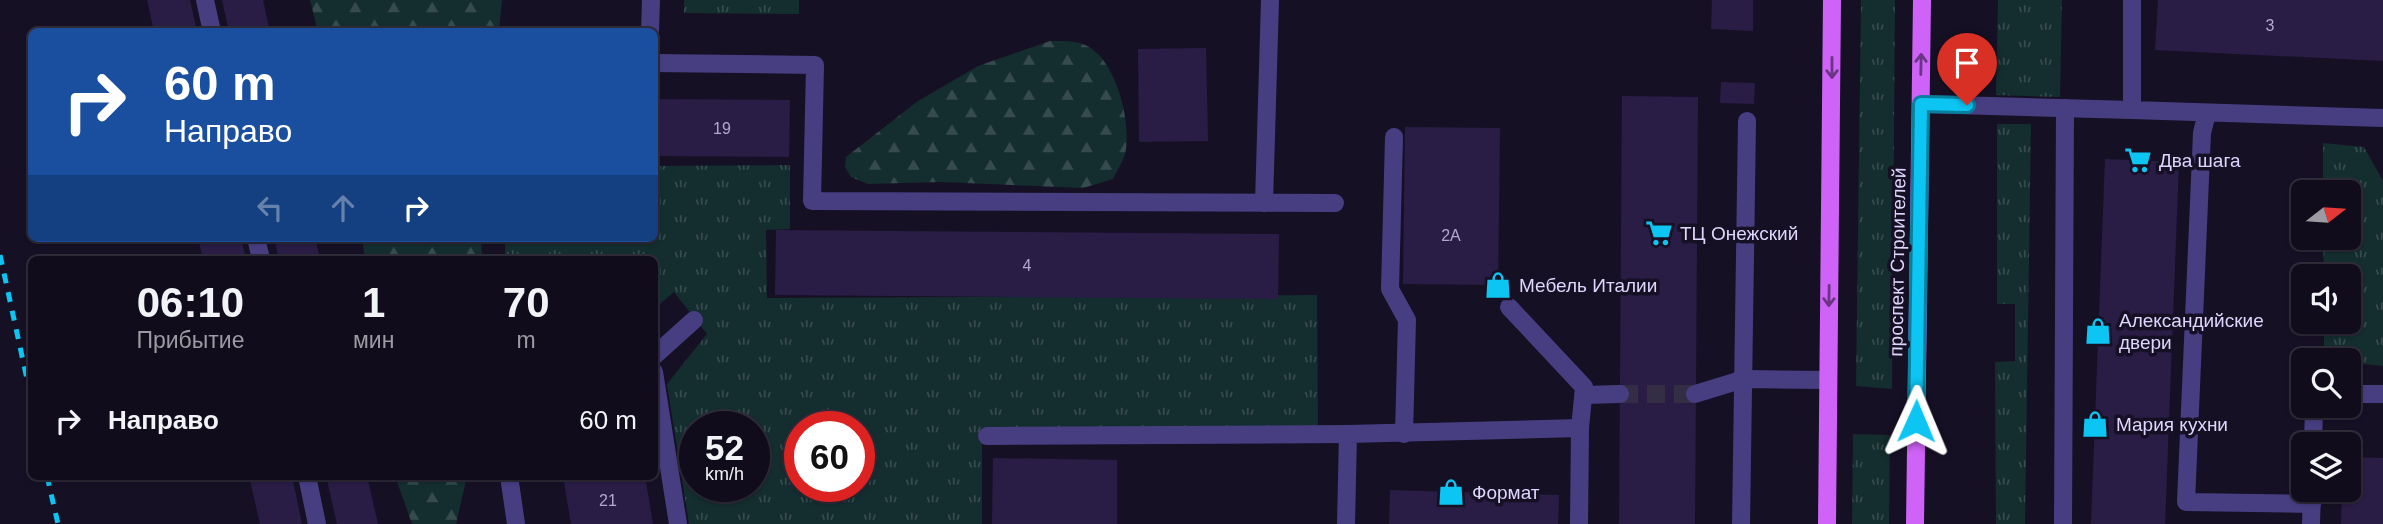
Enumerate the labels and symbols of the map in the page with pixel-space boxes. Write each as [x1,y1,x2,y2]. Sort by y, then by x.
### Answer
house number: 3 [2266,17,2275,34]
pin [1937,33,1997,105]
one-way arrow [1914,53,1928,76]
one-way arrow [1825,56,1839,79]
house number: 19 [713,120,731,137]
supermarket icon: Два шага [2123,145,2153,175]
place label: Два шага [2159,150,2241,171]
street label: проспект Строителей [1885,167,1910,357]
north arrow [2291,180,2361,250]
supermarket icon: ТЦ Онежский [1644,218,1674,248]
place label: ТЦ Онежский [1680,223,1798,244]
house number: 2А [1441,227,1461,244]
house number: 4 [1023,257,1032,274]
shop icon: Мебель Италии [1483,270,1513,300]
place label: Мебель Италии [1519,275,1657,296]
one-way arrow [1822,284,1836,307]
place label: Александийские двери [2119,310,2264,353]
shop icon: Александийские двери [2083,316,2113,346]
position arrow [1879,384,1953,458]
shop icon: Мария кухни [2080,409,2110,439]
speed limit sign: 60 [784,411,875,502]
place label: Мария кухни [2116,414,2228,435]
shop icon: Формат [1436,477,1466,507]
place label: Формат [1472,482,1540,503]
house number: 21 [599,492,617,509]

